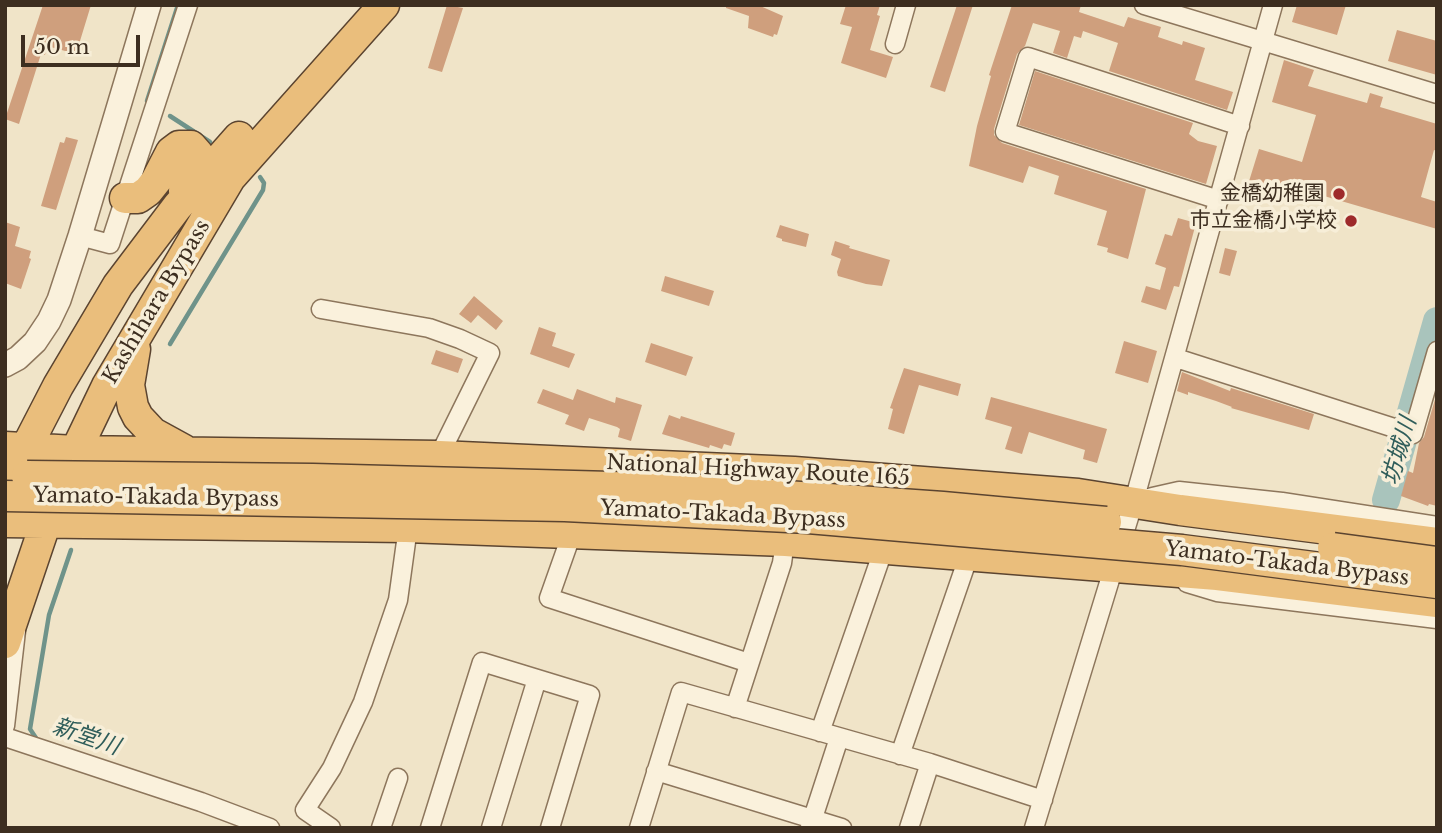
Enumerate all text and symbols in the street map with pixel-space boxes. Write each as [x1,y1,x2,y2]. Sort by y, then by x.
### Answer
scale bar [24,21,144,65]
text: 50 m [34,34,89,60]
place label: 金橋幼稚園 [1220,181,1325,207]
marker: 金橋幼稚園 [1331,186,1347,202]
place label: 市立金橋小学校 [1190,208,1337,234]
marker: 市立金橋小学校 [1343,213,1359,229]
street label: Kashihara Bypass [98,215,216,389]
water label: 坊城川 [1377,414,1423,488]
street label: National Highway Route 165 [606,450,910,492]
street label: Yamato-Takada Bypass [33,483,279,513]
street label: Yamato-Takada Bypass [600,496,846,534]
street label: Yamato-Takada Bypass [1164,537,1410,591]
water label: 新堂川 [49,713,123,761]

